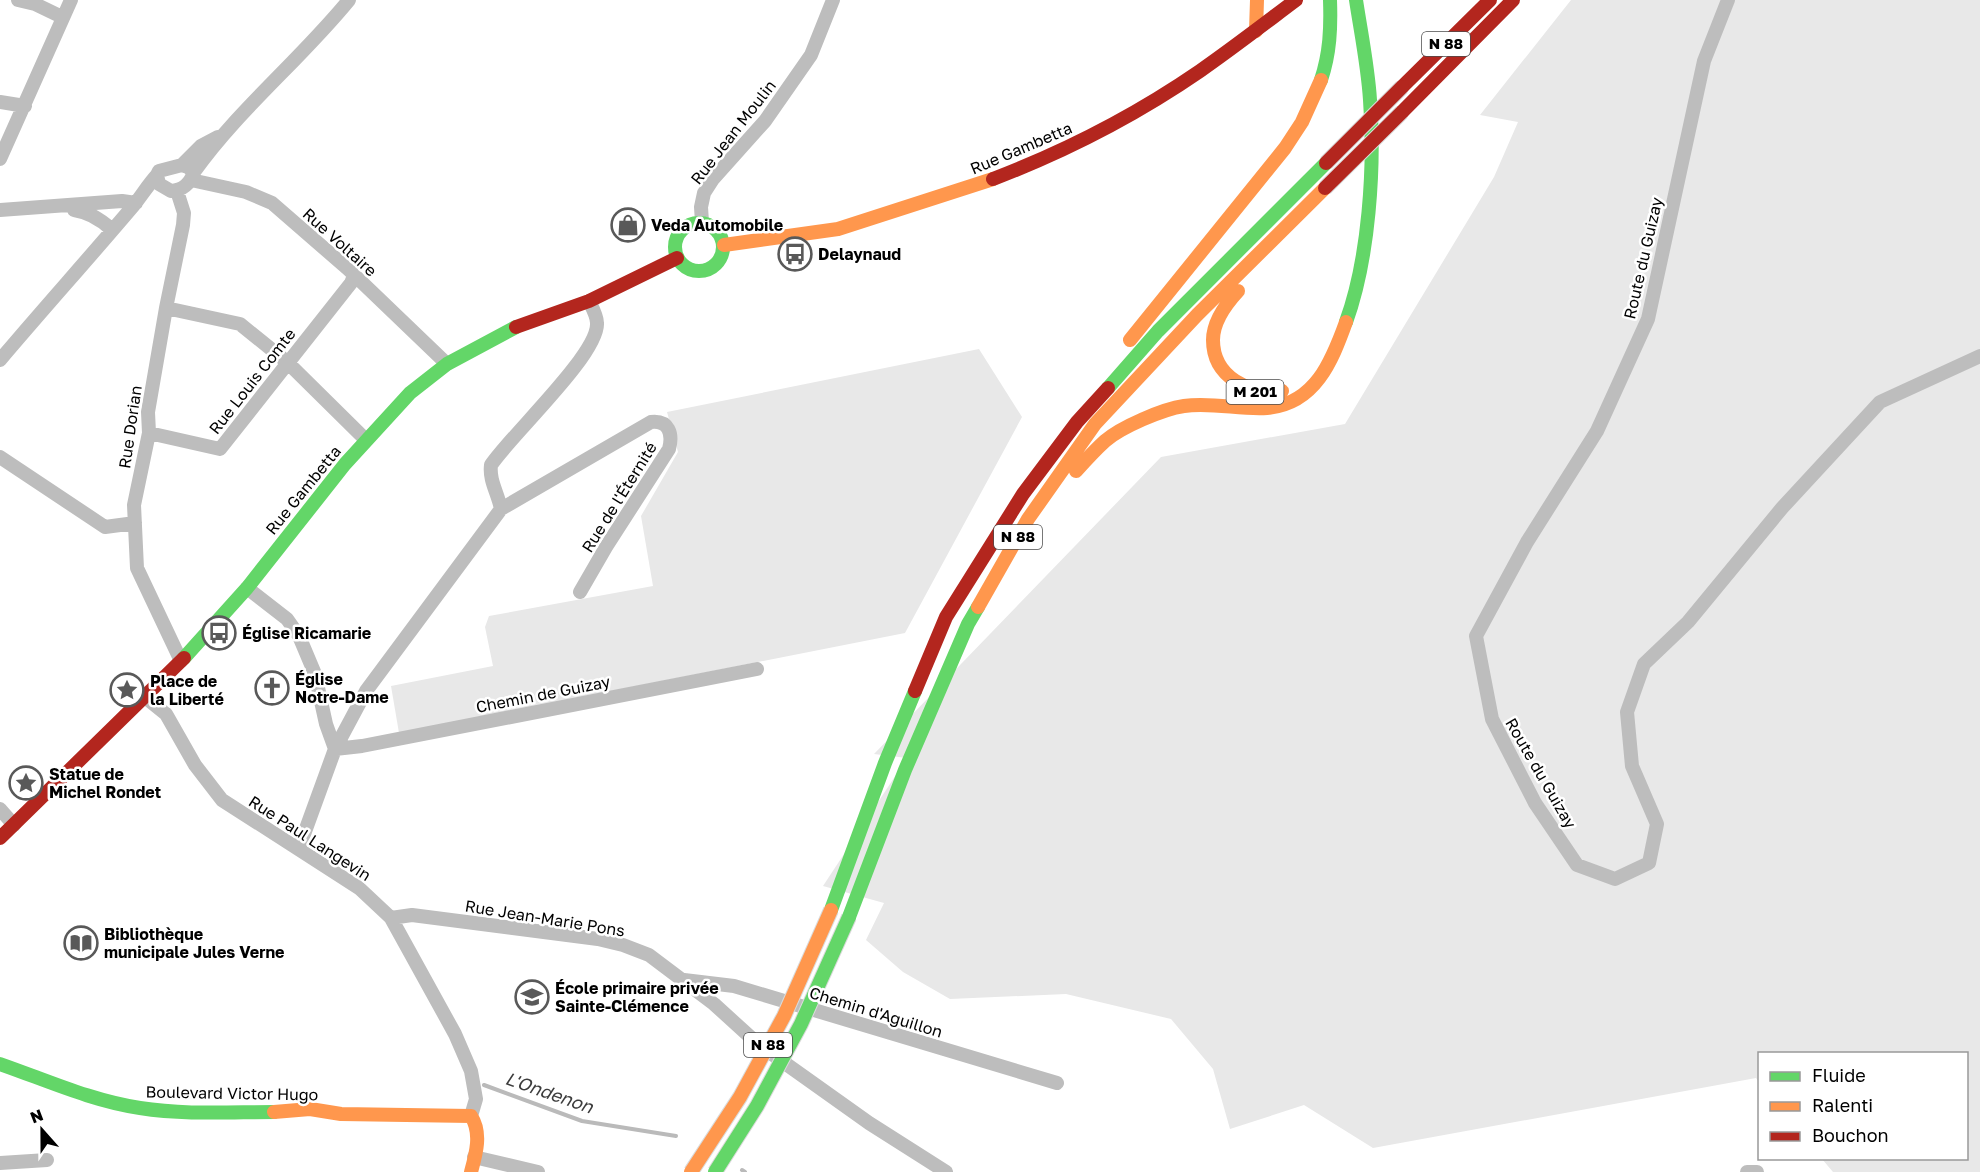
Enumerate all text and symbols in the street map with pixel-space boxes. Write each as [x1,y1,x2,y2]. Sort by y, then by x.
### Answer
road number: N 88 [1422,32,1470,56]
street label: Rue Jean Moulin [686,76,780,188]
street label: Rue Gambetta [967,118,1075,178]
street label: Route du Guizay [1619,195,1667,321]
street label: Rue Voltaire [299,204,381,280]
shop icon: Veda Automobile [610,207,646,243]
place label: Veda Automobile [651,215,783,235]
bus stop icon: Delaynaud [777,236,813,272]
place label: Delaynaud [818,244,901,264]
street label: Rue Louis Comte [205,324,299,438]
road number: M 201 [1226,380,1284,404]
street label: Rue Dorian [114,384,146,470]
street label: Rue de l'Éternité [577,438,661,556]
street label: Rue Gambetta [261,441,345,539]
road number: N 88 [994,525,1042,549]
bus stop icon: Église Ricamarie [201,615,237,651]
place label: Église Ricamarie [242,623,371,643]
place label: Église Notre-Dame [295,669,389,707]
church icon: Église Notre-Dame [254,670,290,706]
place label: Place de la Liberté [150,671,224,709]
street label: Chemin de Guizay [474,671,612,717]
place icon: Place de la Liberté [109,672,145,708]
street label: Route du Guizay [1501,714,1581,832]
place label: Statue de Michel Rondet [49,764,161,802]
place icon: Statue de Michel Rondet [8,765,44,801]
street label: Rue Paul Langevin [245,791,375,885]
street label: Rue Jean-Marie Pons [464,895,626,941]
place label: Bibliothèque municipale Jules Verne [104,924,285,962]
library icon: Bibliothèque municipale Jules Verne [63,925,99,961]
place label: École primaire privée Sainte-Clémence [555,978,719,1016]
school or university icon: École primaire privée Sainte-Clémence [514,979,550,1015]
street label: Chemin d'Aguillon [807,982,945,1042]
road number: N 88 [744,1033,792,1057]
legend [1758,1052,1968,1160]
text: Fluide [1812,1064,1866,1086]
water label: L'Ondenon [503,1067,597,1118]
street label: Boulevard Victor Hugo [146,1081,318,1105]
text: Ralenti [1812,1094,1873,1116]
north arrow [12,1100,72,1160]
text: N [27,1104,46,1128]
text: Bouchon [1812,1124,1889,1146]

